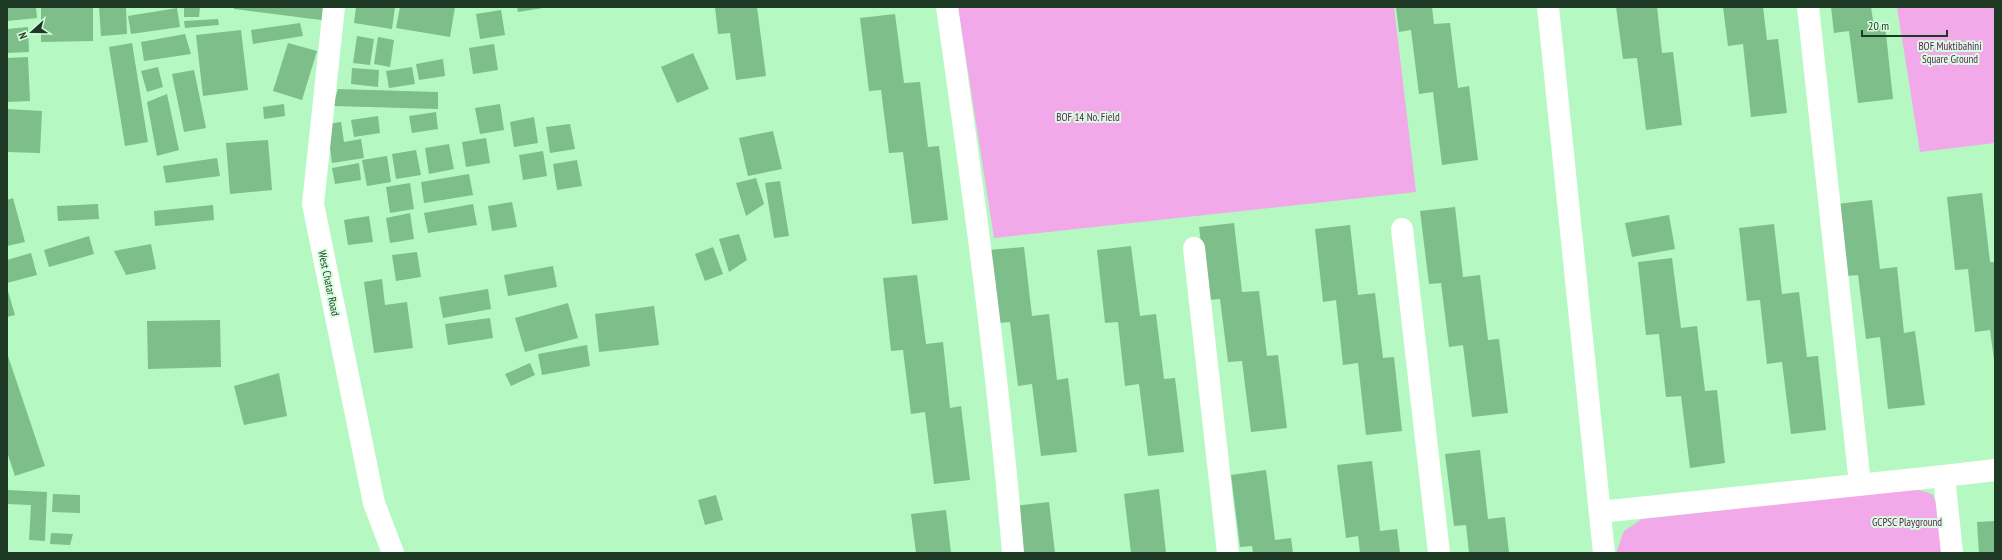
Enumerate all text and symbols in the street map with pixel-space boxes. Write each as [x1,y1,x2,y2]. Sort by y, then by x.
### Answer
north arrow [12,12,52,52]
scale bar [1862,12,1947,38]
text: 20 m [1868,18,1889,33]
text: N [15,30,30,41]
park label: BOF Muktibahini Square Ground [1918,39,1982,66]
park label: BOF 14 No. Field [1056,110,1120,124]
street label: West Chatar Road [315,249,343,317]
park label: GCPSC Playground [1872,515,1942,529]

